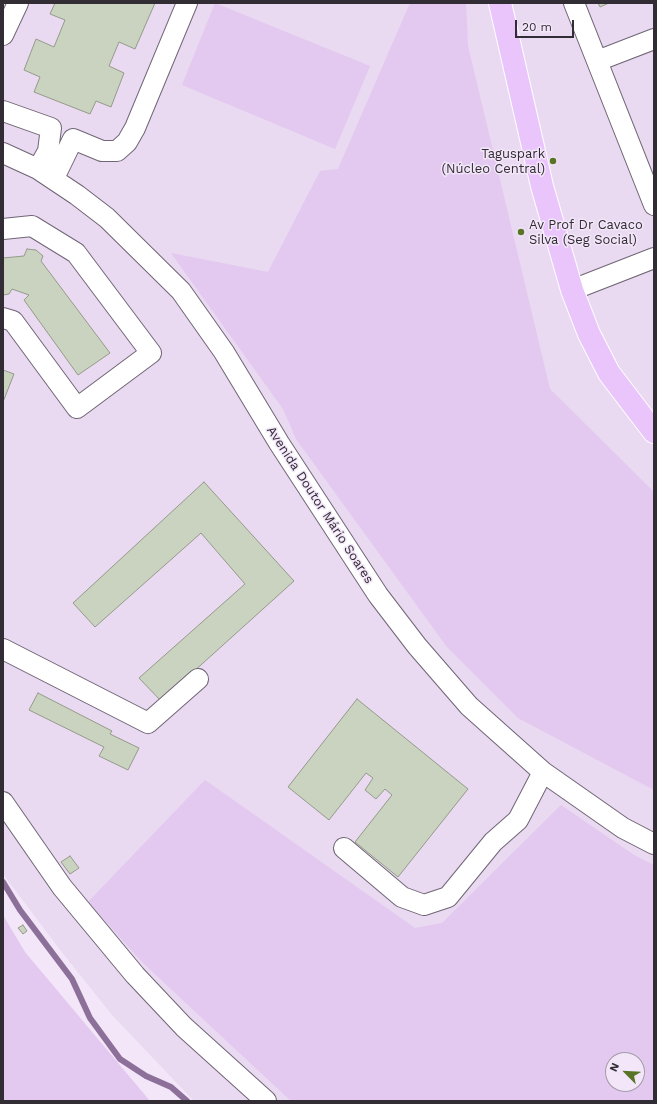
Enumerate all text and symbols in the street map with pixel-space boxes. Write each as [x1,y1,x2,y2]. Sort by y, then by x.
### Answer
scale bar [517,12,576,38]
text: 20 m [522,20,552,34]
place label: Taguspark (Núcleo Central) [442,146,545,177]
marker: Taguspark (Núcleo Central) [548,156,558,166]
place label: Av Prof Dr Cavaco Silva (Seg Social) [529,217,643,248]
marker: Av Prof Dr Cavaco Silva (Seg Social) [516,227,526,237]
street label: Avenida Doutor Mário Soares [263,423,377,587]
north arrow [605,1052,645,1092]
text: N [607,1061,622,1074]

